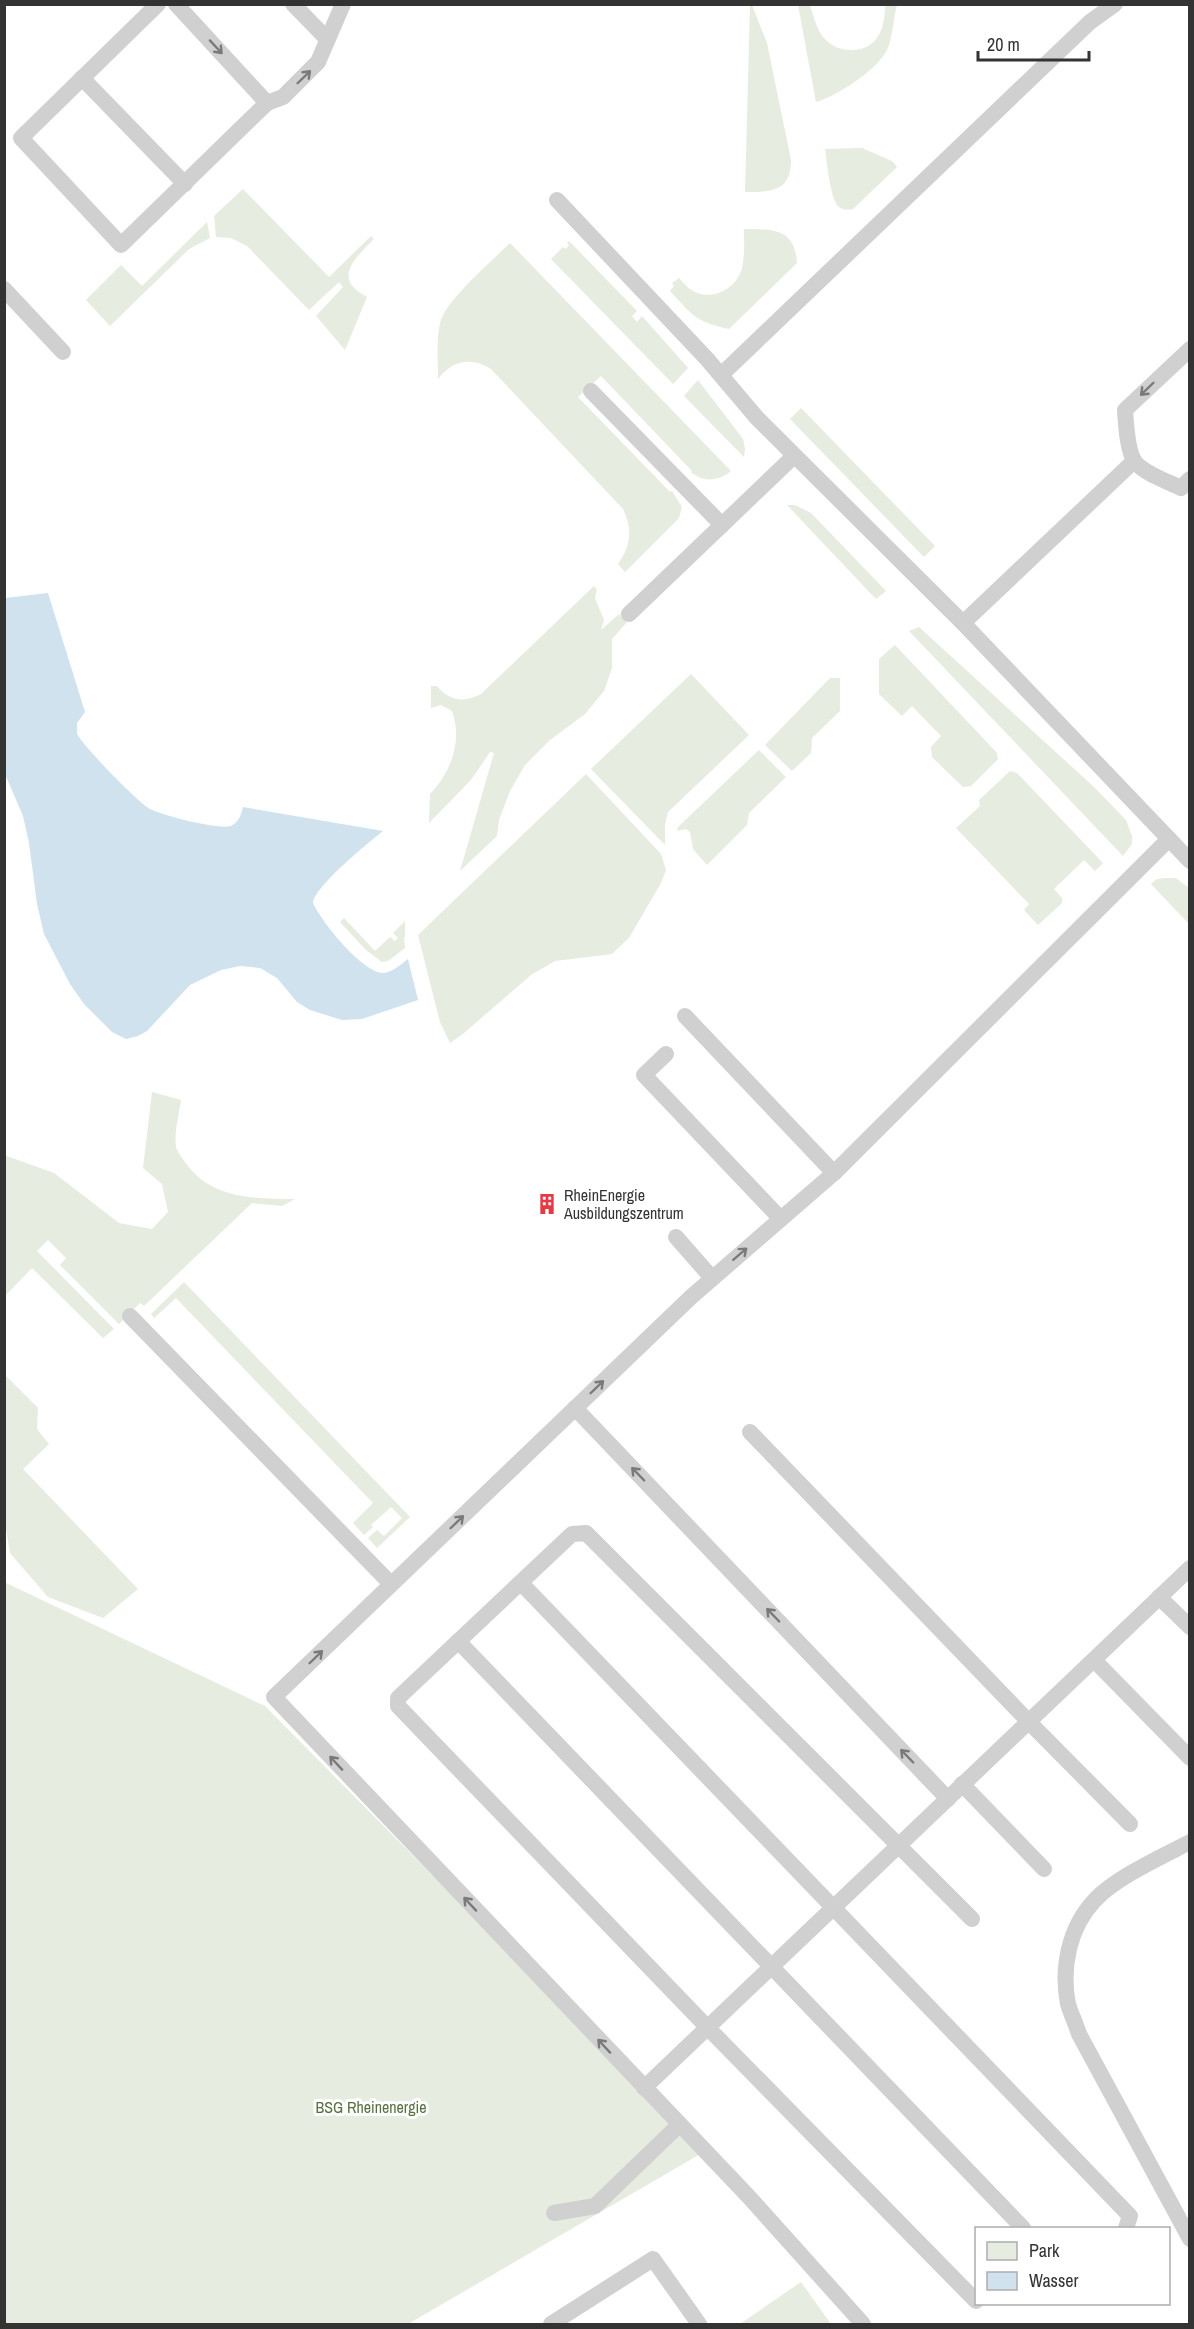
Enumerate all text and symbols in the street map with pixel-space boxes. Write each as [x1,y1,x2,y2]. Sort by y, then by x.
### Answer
scale bar [978,24,1089,62]
text: 20 m [987,32,1020,57]
one-way arrow [209,40,223,55]
one-way arrow [296,70,311,84]
one-way arrow [1140,382,1155,396]
place label: RheinEnergie Ausbildungszentrum [563,1184,684,1224]
building icon: RheinEnergie Ausbildungszentrum [535,1192,559,1216]
one-way arrow [732,1247,747,1261]
one-way arrow [590,1379,605,1394]
one-way arrow [632,1467,646,1482]
one-way arrow [449,1514,464,1529]
one-way arrow [766,1608,780,1623]
one-way arrow [308,1649,323,1664]
one-way arrow [900,1749,915,1764]
one-way arrow [328,1755,343,1770]
one-way arrow [462,1897,477,1912]
one-way arrow [597,2038,611,2053]
park label: BSG Rheinenergie [316,2096,426,2118]
legend [975,2227,1170,2305]
text: Park [1029,2238,1060,2263]
text: Wasser [1029,2268,1079,2293]

